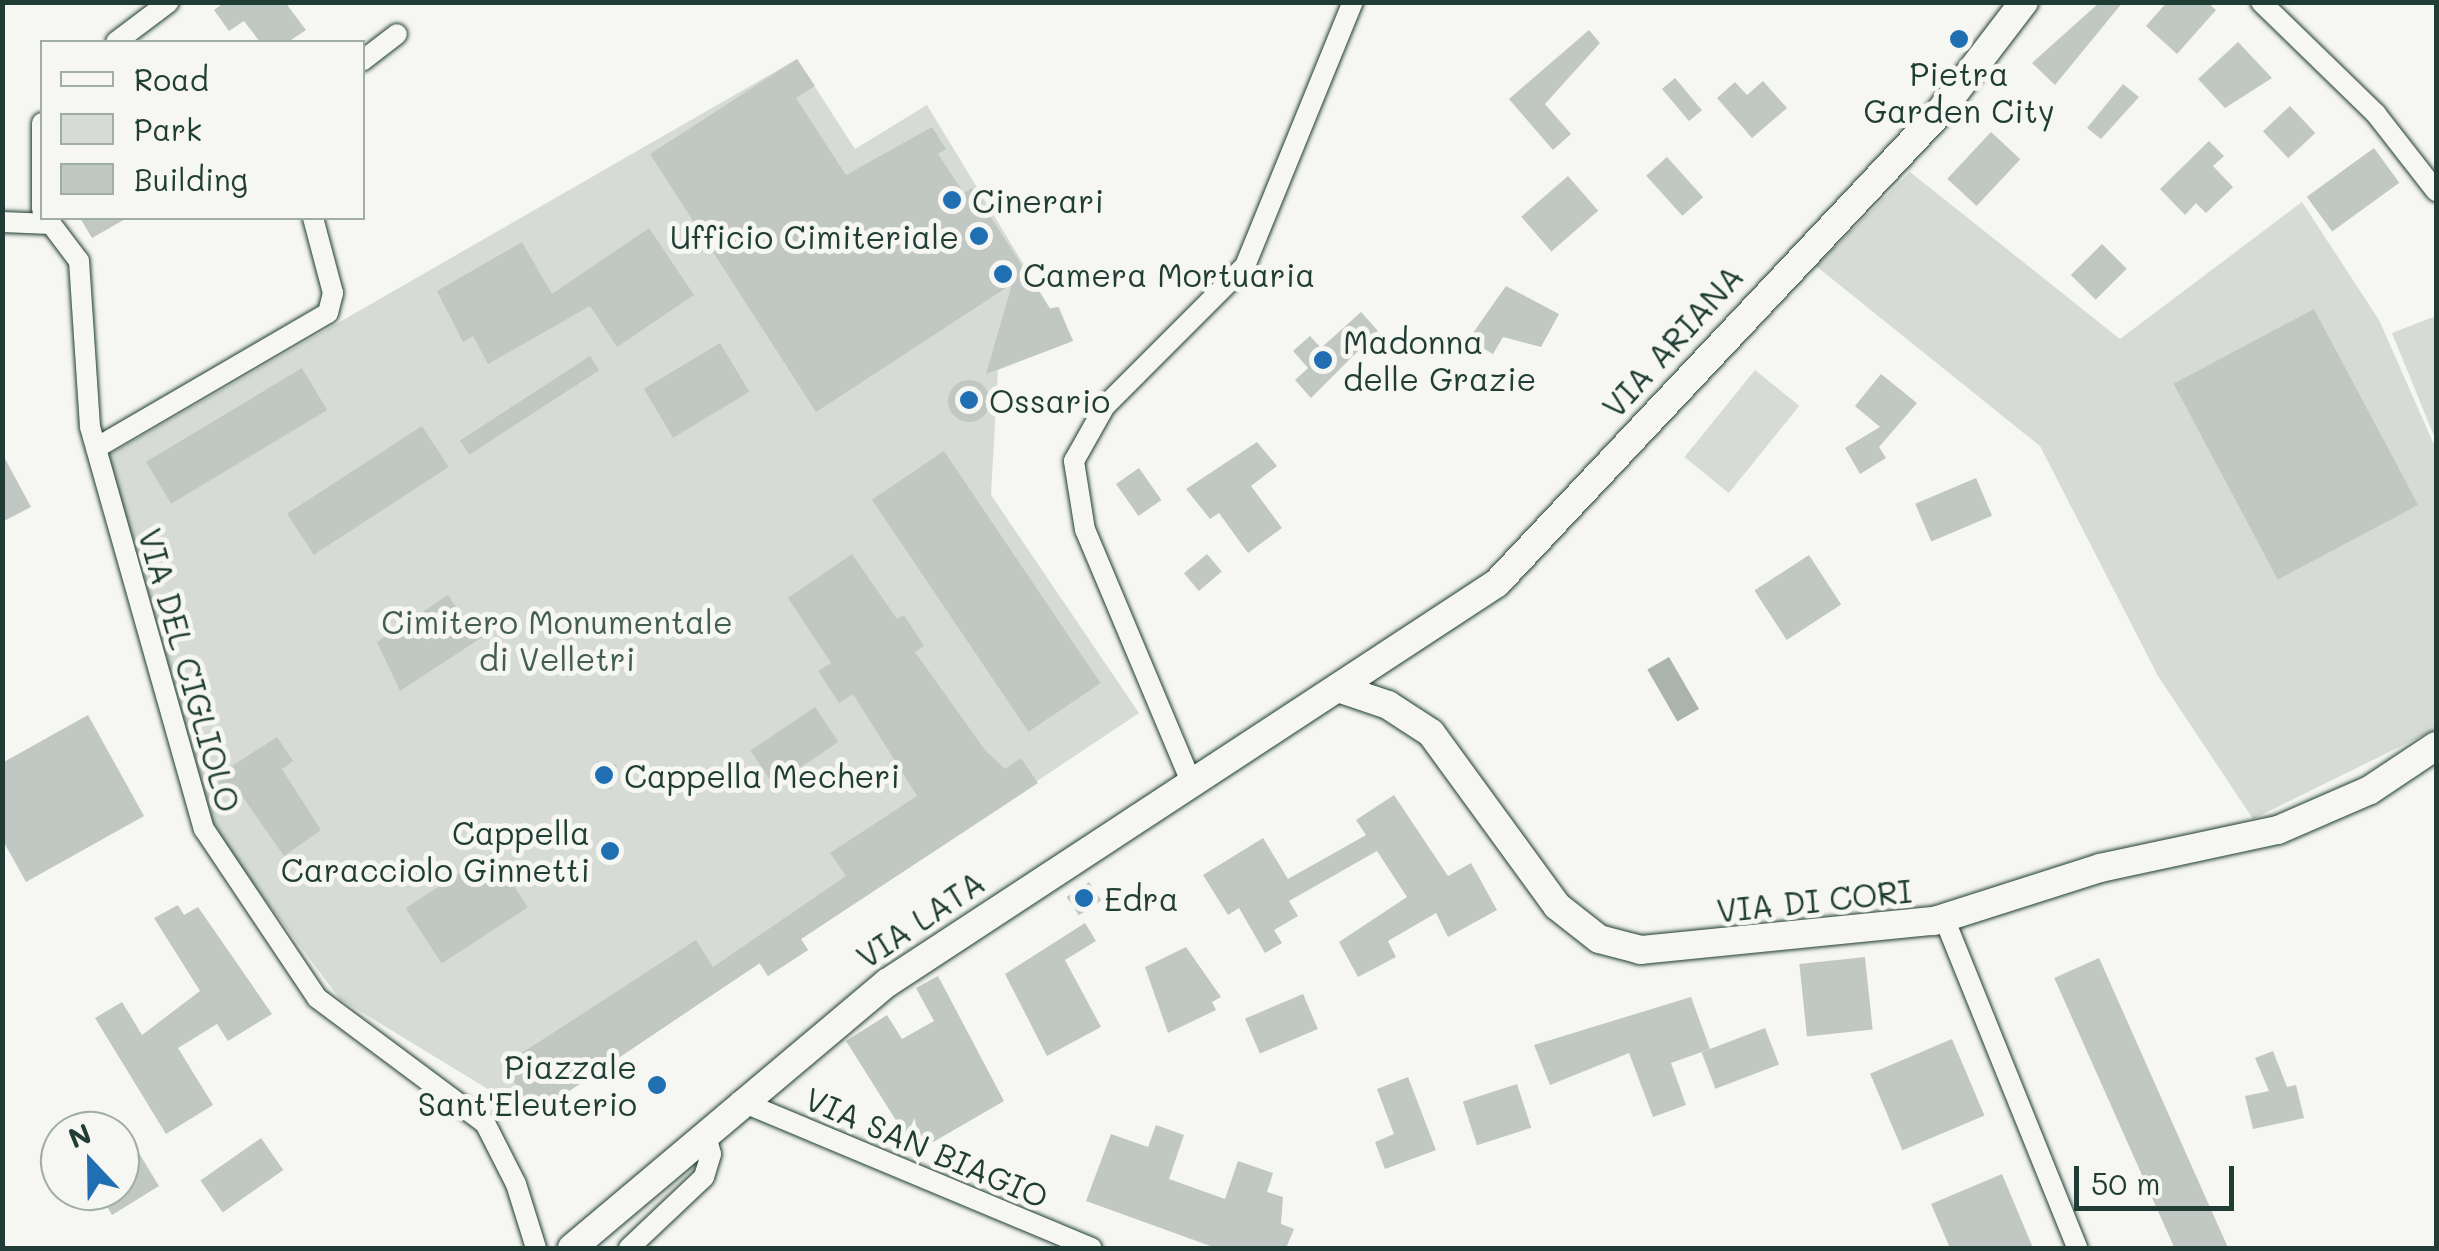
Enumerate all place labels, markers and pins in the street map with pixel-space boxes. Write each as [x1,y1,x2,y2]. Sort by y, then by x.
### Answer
marker: Pietra Garden City [1948,28,1970,50]
place label: Pietra Garden City [1863,55,2055,130]
place label: Cinerari [972,181,1104,219]
marker: Cinerari [941,189,963,211]
place label: Ufficio Cimiteriale [670,217,959,255]
marker: Ufficio Cimiteriale [968,225,990,247]
place label: Camera Mortuaria [1023,255,1315,293]
marker: Camera Mortuaria [992,263,1014,285]
place label: Madonna delle Grazie [1343,323,1536,398]
marker: Madonna delle Grazie [1312,349,1334,371]
place label: Ossario [989,381,1110,419]
marker: Ossario [958,389,980,411]
place label: Cappella Mecheri [624,756,900,794]
marker: Cappella Mecheri [593,764,615,786]
place label: Cappella Caracciolo Ginnetti [281,814,590,889]
marker: Cappella Caracciolo Ginnetti [599,840,621,862]
place label: Edra [1104,879,1179,917]
marker: Edra [1073,887,1095,909]
place label: Piazzale Sant'Eleuterio [418,1048,637,1123]
marker: Piazzale Sant'Eleuterio [646,1074,668,1096]

